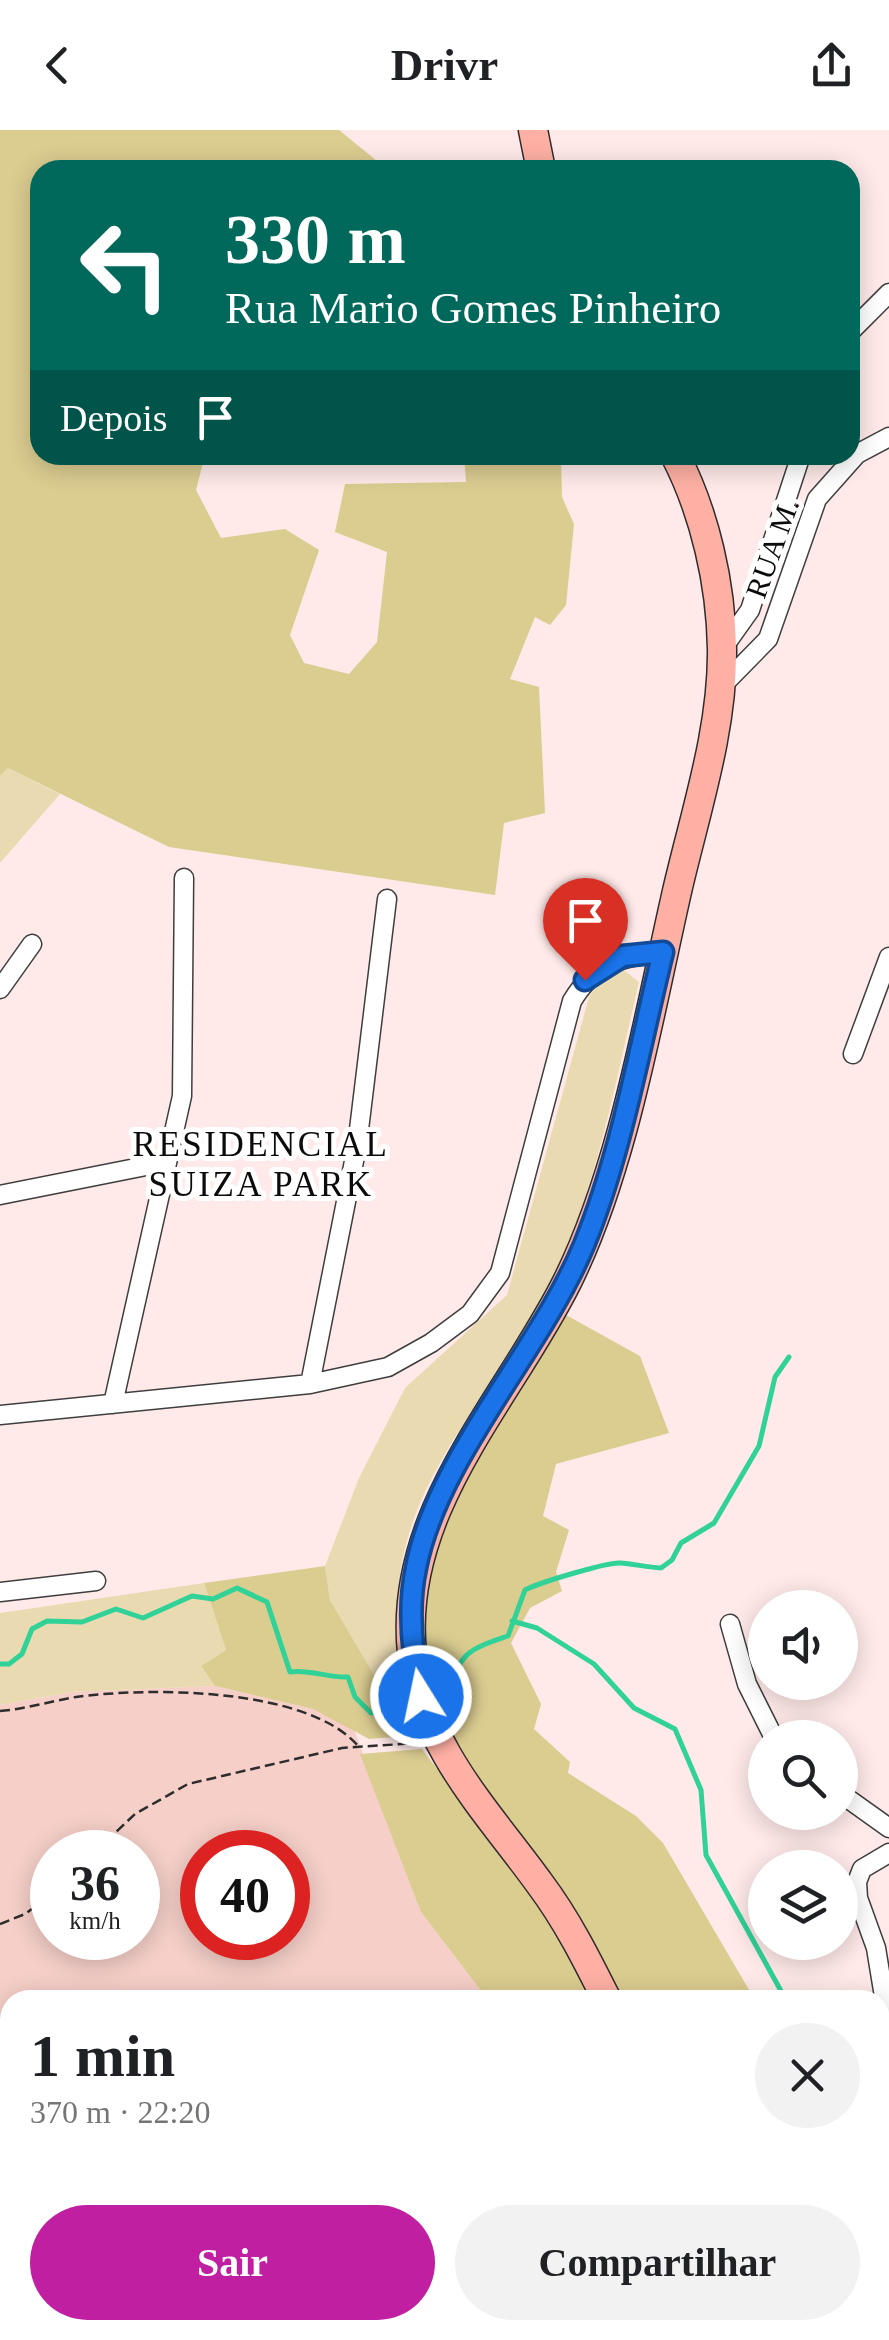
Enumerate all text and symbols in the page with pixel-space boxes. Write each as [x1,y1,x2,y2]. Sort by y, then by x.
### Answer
icon: back [30,38,85,93]
icon: share [804,38,859,93]
text: Drivr [391,40,498,90]
icon: left [60,200,190,330]
text: 330 m [225,201,406,278]
text: Rua Mario Gomes Pinheiro [225,283,721,333]
icon: arrive [188,390,243,445]
text: Depois [60,397,168,439]
street label: RUA M. [739,494,805,602]
pin [543,878,628,981]
icon: arrive [558,893,613,948]
district label: RESIDENCIAL SUIZA PARK [133,1125,389,1204]
map controls [748,1590,858,1960]
button: sound [748,1590,858,1700]
position arrow [369,1644,473,1748]
button: search [748,1720,858,1830]
speed limit sign: 40 [180,1830,310,1960]
button: layers [748,1850,858,1960]
text: 36 [70,1855,120,1911]
text: km/h [69,1907,121,1934]
text: 1 min [30,2023,175,2089]
button: close [755,2023,860,2128]
text: 370 m · 22:20 [30,2094,210,2130]
button: Sair [30,2205,435,2320]
button: Compartilhar [455,2205,860,2320]

